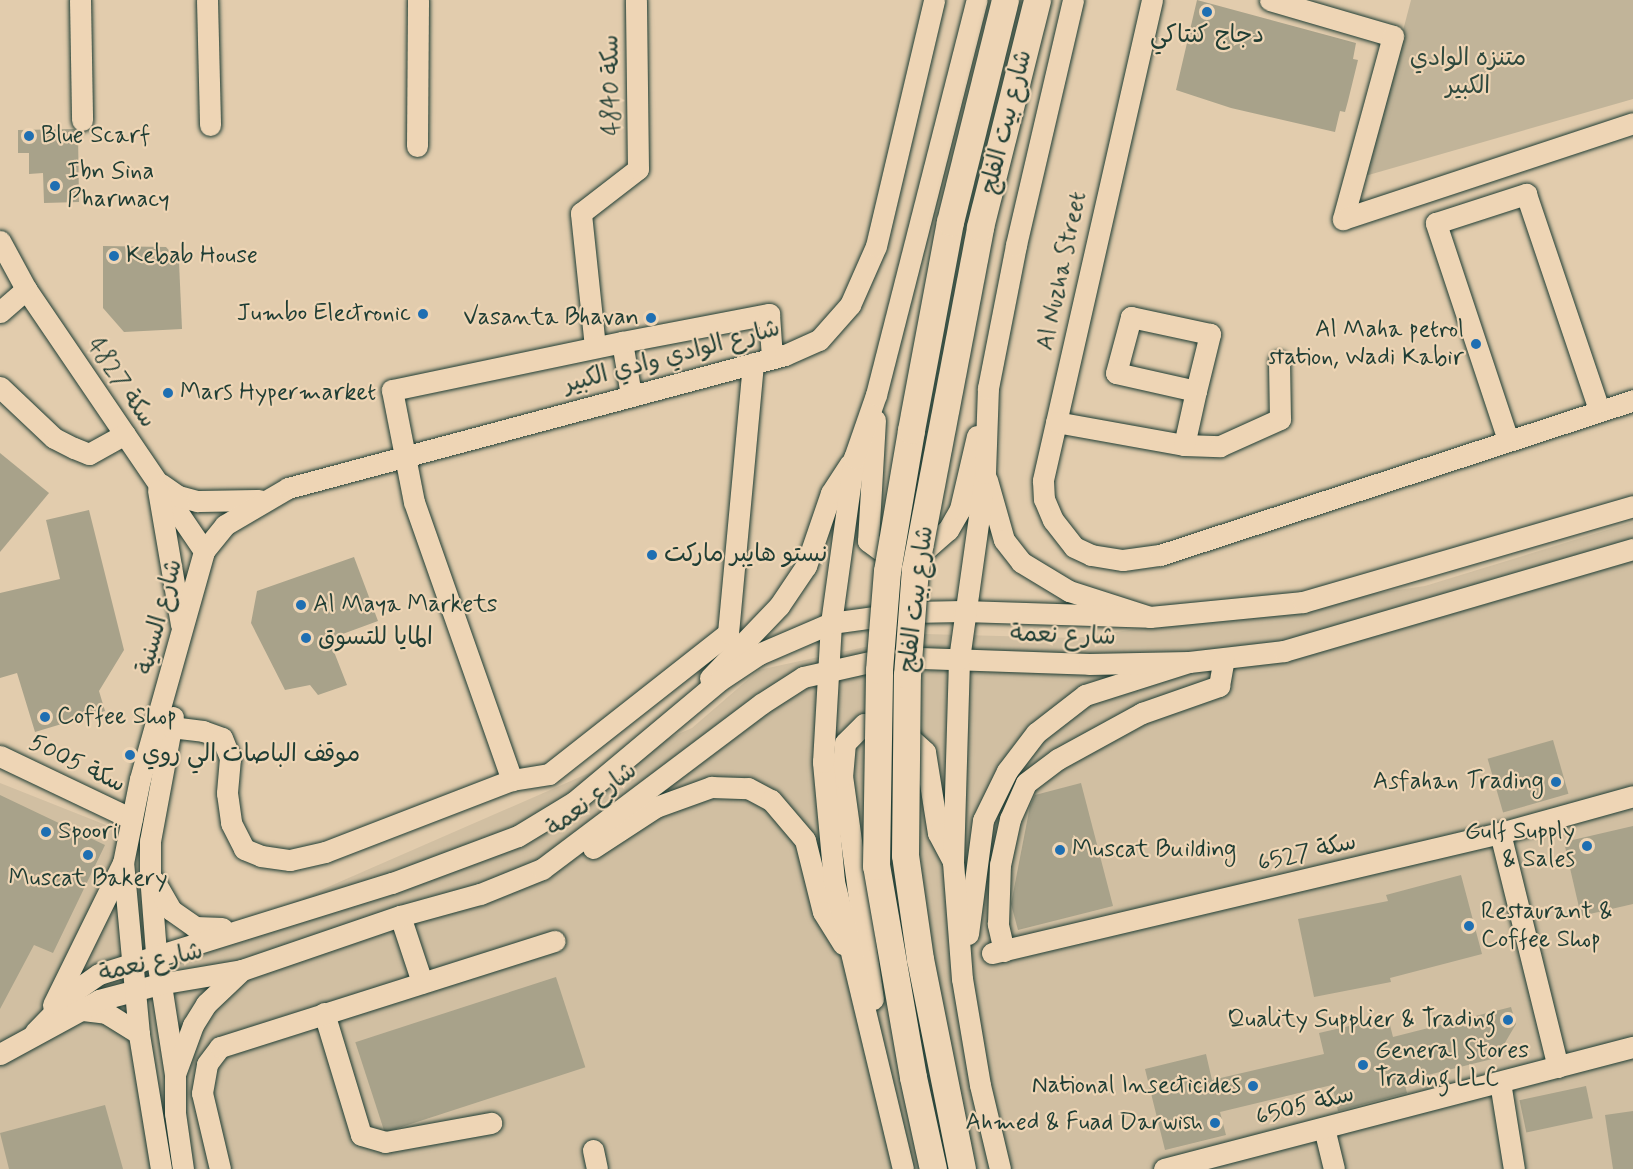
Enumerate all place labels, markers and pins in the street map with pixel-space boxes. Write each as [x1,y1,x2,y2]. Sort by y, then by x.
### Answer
marker: دجاج كنتاكي [1200,5,1214,19]
place label: دجاج كنتاكي [1150,22,1264,50]
place label: Blue Scarf [41,122,148,150]
marker: Blue Scarf [22,129,36,143]
place label: Ibn Sina Pharmacy [67,158,170,214]
marker: Ibn Sina Pharmacy [48,179,62,193]
place label: Kebab House [126,242,257,270]
marker: Kebab House [107,249,121,263]
place label: Jumbo Electronic [237,300,411,328]
place label: Vasanta Bhavan [464,304,639,332]
marker: Jumbo Electronic [416,307,430,321]
marker: Vasanta Bhavan [644,311,658,325]
place label: Al Maha petrol station, Wadi Kabir [1268,316,1464,372]
marker: Al Maha petrol station, Wadi Kabir [1469,337,1483,351]
place label: Mars Hypermarket [180,379,376,407]
marker: Mars Hypermarket [161,386,175,400]
place label: نستو هايبر ماركت [664,541,827,569]
marker: نستو هايبر ماركت [645,548,659,562]
place label: Al Maya Markets [313,591,495,619]
marker: Al Maya Markets [294,598,308,612]
place label: المايا للتسوق [318,624,433,652]
marker: المايا للتسوق [299,631,313,645]
place label: Coffee Shop [57,703,177,731]
marker: Coffee Shop [38,710,52,724]
place label: موقف الباصات الي روي [142,741,360,769]
marker: موقف الباصات الي روي [123,748,137,762]
place label: Asfahan Trading [1377,768,1544,796]
marker: Asfahan Trading [1549,775,1563,789]
place label: Spoori [58,818,118,846]
place label: Gulf Supply & Sales [1465,818,1575,874]
marker: Spoori [39,825,53,839]
place label: Muscat Building [1072,836,1235,864]
marker: Gulf Supply & Sales [1580,839,1594,853]
marker: Muscat Building [1053,843,1067,857]
marker: Muscat Bakery [81,848,95,862]
place label: Muscat Bakery [9,865,167,893]
place label: Restaurant & Coffee Shop [1481,898,1613,954]
marker: Restaurant & Coffee Shop [1462,919,1476,933]
place label: Quality Supplier & Trading [1228,1006,1496,1034]
marker: Quality Supplier & Trading [1501,1013,1515,1027]
place label: General Stores Trading LLC [1375,1037,1529,1093]
marker: General Stores Trading LLC [1356,1058,1370,1072]
place label: National Insecticides [1034,1072,1241,1100]
marker: National Insecticides [1246,1079,1260,1093]
place label: Ahmed & Fuad Darwish [965,1109,1203,1137]
marker: Ahmed & Fuad Darwish [1208,1116,1222,1130]

